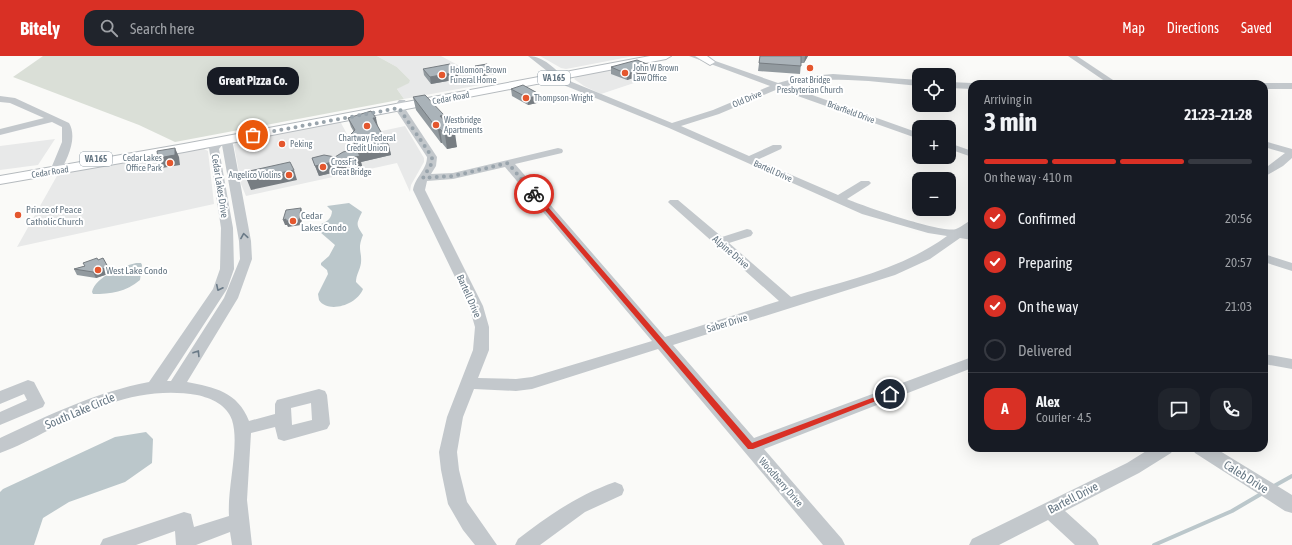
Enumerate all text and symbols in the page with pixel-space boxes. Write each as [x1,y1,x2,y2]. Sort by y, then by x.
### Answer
search box [84,10,364,46]
text: Bitely [20,17,60,39]
icon: search [98,17,120,39]
text: Search here [130,20,195,37]
text: Map [1122,20,1145,36]
text: Directions [1167,20,1219,36]
text: Saved [1241,20,1272,36]
place label: John W Brown Law Office [633,63,679,83]
marker: Great Bridge Presbyterian Church [805,63,815,73]
place label: Hollomon-Brown Funeral Home [450,65,507,85]
callout: Great Pizza Co. [207,67,299,95]
marker: John W Brown Law Office [620,68,630,78]
map controls [912,68,956,216]
button: locate [912,68,956,112]
marker: Hollomon-Brown Funeral Home [437,70,447,80]
road number: VA 165 [538,71,570,85]
text: Great Pizza Co. [219,73,287,88]
place label: Great Bridge Presbyterian Church [777,75,843,95]
street label: Old Drive [731,88,763,110]
street label: Cedar Road [432,90,470,106]
text: Arriving in [984,92,1032,107]
marker: Thompson-Wright [521,93,531,103]
place label: Thompson-Wright [534,93,594,103]
street label: Briarfield Drive [826,99,876,125]
text: 21:23–21:28 [1184,106,1252,123]
text: 3 min [984,107,1037,137]
place label: Westbridge Apartments [444,115,483,135]
pin [236,118,270,152]
marker: Westbridge Apartments [431,120,441,130]
button: + [912,120,956,164]
marker: Chartway Federal Credit Union [362,121,372,131]
icon: bag [242,124,264,146]
place label: Chartway Federal Credit Union [338,133,396,153]
marker: Peking [277,139,287,149]
place label: Peking [290,139,313,149]
road number: VA 165 [80,152,112,166]
place label: Cedar Lakes Office Park [123,153,162,173]
street label: Cedar Lakes Drive [210,153,231,219]
place label: CrossFit Great Bridge [331,157,372,177]
marker: Cedar Lakes Office Park [165,158,175,168]
street label: Bartell Drive [752,158,794,184]
marker: CrossFit Great Bridge [318,162,328,172]
street label: Cedar Road [31,164,69,180]
place label: Angelico Violins [228,170,281,180]
marker: Angelico Violins [284,170,294,180]
text: On the way · 410 m [984,170,1072,185]
button: − [912,172,956,216]
courier [514,174,554,214]
icon: bike [523,183,545,205]
place label: Prince of Peace Catholic Church [26,204,83,227]
icon: check [984,207,1006,229]
marker: Prince of Peace Catholic Church [13,210,23,220]
place label: Cedar Lakes Condo [301,210,347,233]
text: Confirmed [1018,210,1076,227]
text: 20:56 [1225,211,1252,226]
marker: Cedar Lakes Condo [288,216,298,226]
one-way arrow [240,233,249,239]
street label: Alpine Drive [710,233,752,271]
icon: check [984,251,1006,273]
text: Preparing [1018,254,1072,271]
text: 20:57 [1225,255,1252,270]
marker: West Lake Condo [93,265,103,275]
place label: West Lake Condo [106,265,168,276]
street label: Bartell Drive [455,273,483,320]
one-way arrow [216,284,224,291]
icon: check [984,295,1006,317]
text: On the way [1018,298,1079,315]
text: 21:03 [1225,299,1252,314]
street label: Saber Drive [705,311,749,334]
text: Delivered [1018,342,1072,359]
one-way arrow [192,350,199,357]
pin [873,377,907,411]
icon: home [879,383,901,405]
button: chat [1158,388,1200,430]
button: phone [1210,388,1252,430]
street label: South Lake Circle [43,390,117,432]
text: Alex [1036,393,1060,410]
text: A [1001,400,1009,417]
text: Courier · 4.5 [1036,410,1092,425]
street label: Woodberry Drive [757,455,806,509]
street label: Caleb Drive [1221,458,1271,496]
street label: Bartell Drive [1045,479,1101,517]

